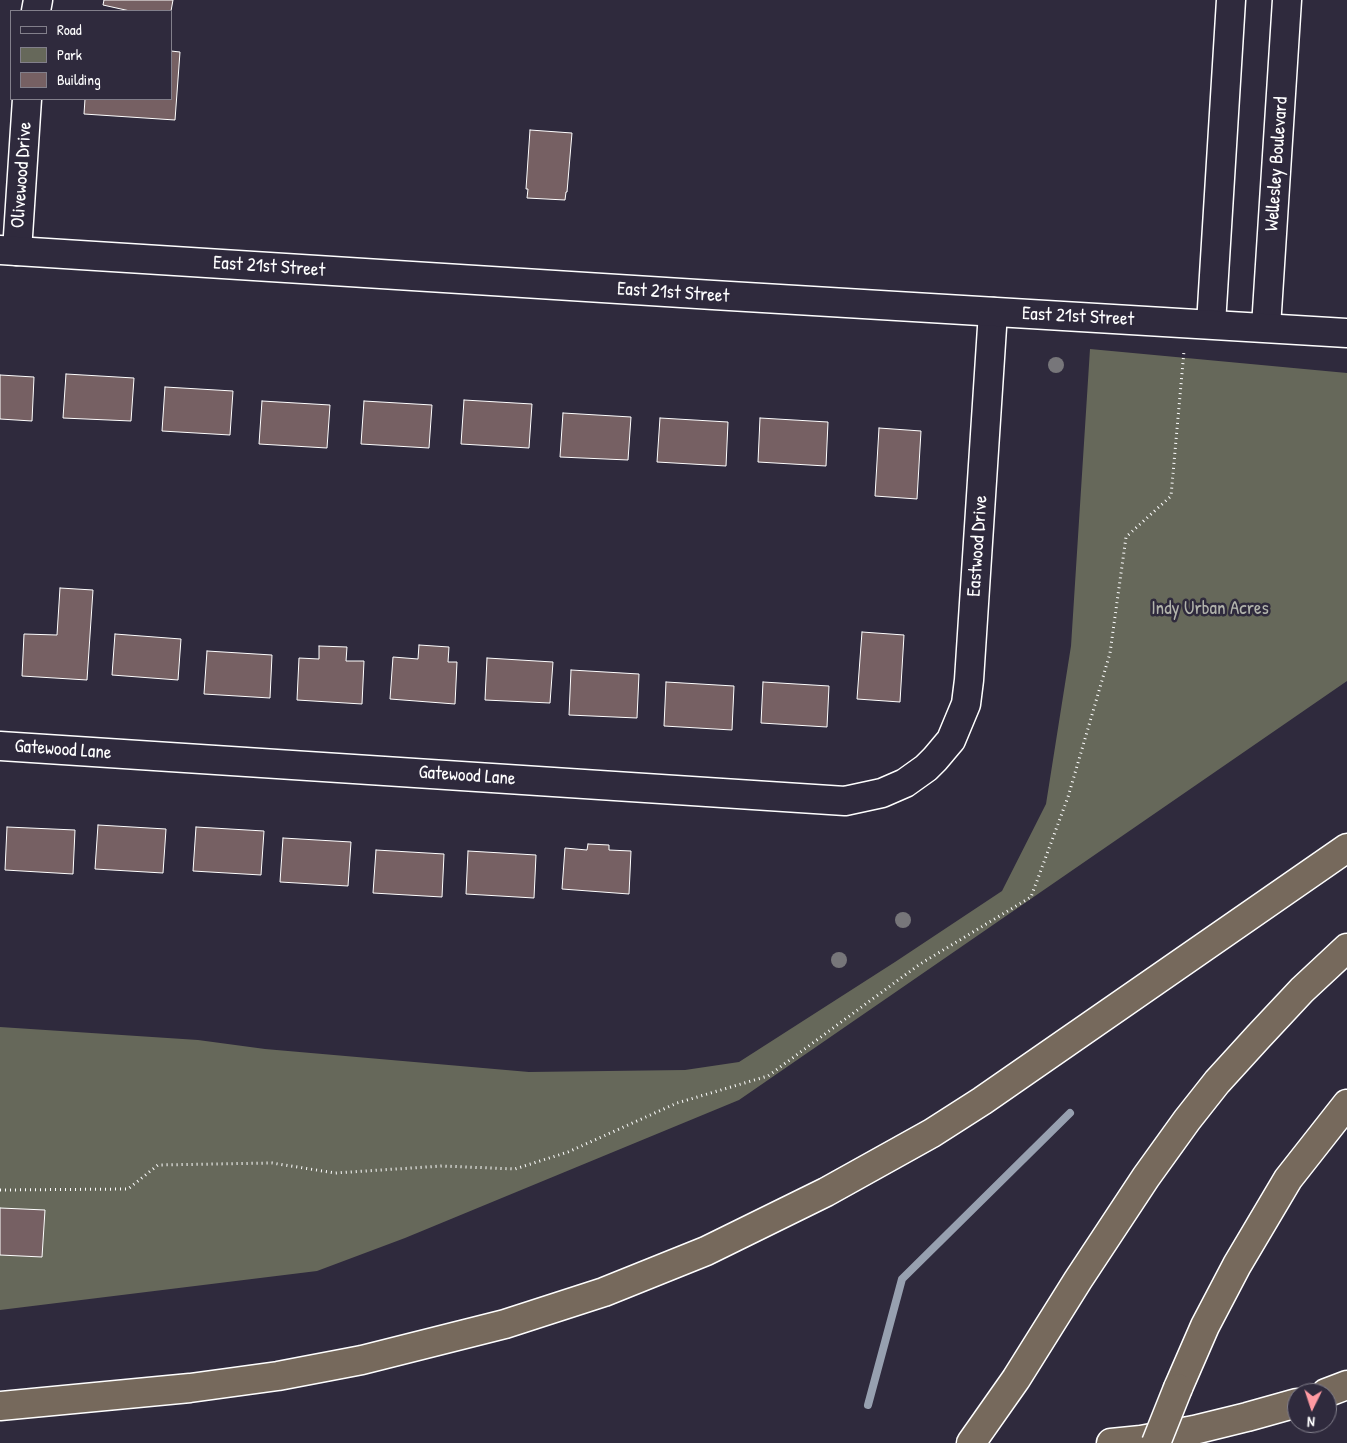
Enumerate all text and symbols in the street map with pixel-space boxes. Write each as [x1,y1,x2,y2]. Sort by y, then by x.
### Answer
legend [10,10,172,100]
text: Road [57,19,82,40]
text: Park [57,44,82,65]
text: Building [57,69,101,90]
street label: Wellesley Boulevard [1261,96,1293,232]
street label: Olivewood Drive [7,121,37,229]
street label: East 21st Street [212,252,326,282]
street label: East 21st Street [616,278,730,308]
street label: East 21st Street [1021,303,1135,331]
street label: Eastwood Drive [963,495,993,597]
park label: Indy Urban Acres [1151,598,1269,620]
street label: Gatewood Lane [14,735,112,765]
street label: Gatewood Lane [418,761,516,791]
north arrow [1287,1383,1337,1433]
text: N [1307,1413,1315,1432]

